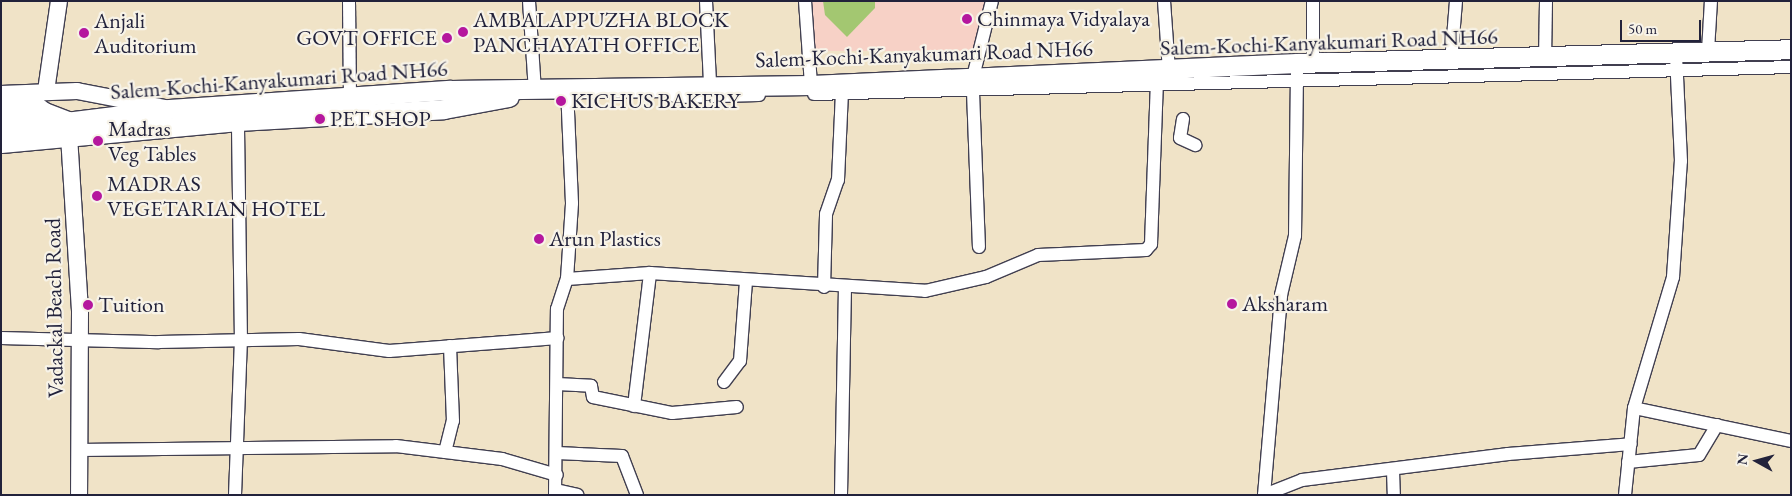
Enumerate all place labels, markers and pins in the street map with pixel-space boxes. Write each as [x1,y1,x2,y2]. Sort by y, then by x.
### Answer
place label: AMBALAPPUZHA BLOCK PANCHAYATH OFFICE [473,6,729,58]
place label: Chinmaya Vidyalaya [977,6,1150,32]
place label: Anjali Auditorium [94,7,197,58]
marker: Chinmaya Vidyalaya [961,13,973,25]
place label: GOVT OFFICE [296,25,437,51]
marker: AMBALAPPUZHA BLOCK PANCHAYATH OFFICE [457,26,469,38]
marker: Anjali Auditorium [78,27,90,39]
marker: GOVT OFFICE [441,32,453,44]
place label: KICHUS BAKERY [571,88,740,114]
marker: KICHUS BAKERY [555,95,567,107]
place label: PET SHOP [330,106,431,132]
marker: PET SHOP [314,113,326,125]
place label: Madras Veg Tables [108,115,196,166]
marker: Madras Veg Tables [92,135,104,147]
place label: MADRAS VEGETARIAN HOTEL [107,170,325,222]
marker: MADRAS VEGETARIAN HOTEL [91,190,103,202]
place label: Arun Plastics [549,226,661,252]
marker: Arun Plastics [533,233,545,245]
place label: Aksharam [1242,291,1328,317]
place label: Tuition [98,292,165,318]
marker: Aksharam [1226,298,1238,310]
marker: Tuition [82,299,94,311]

